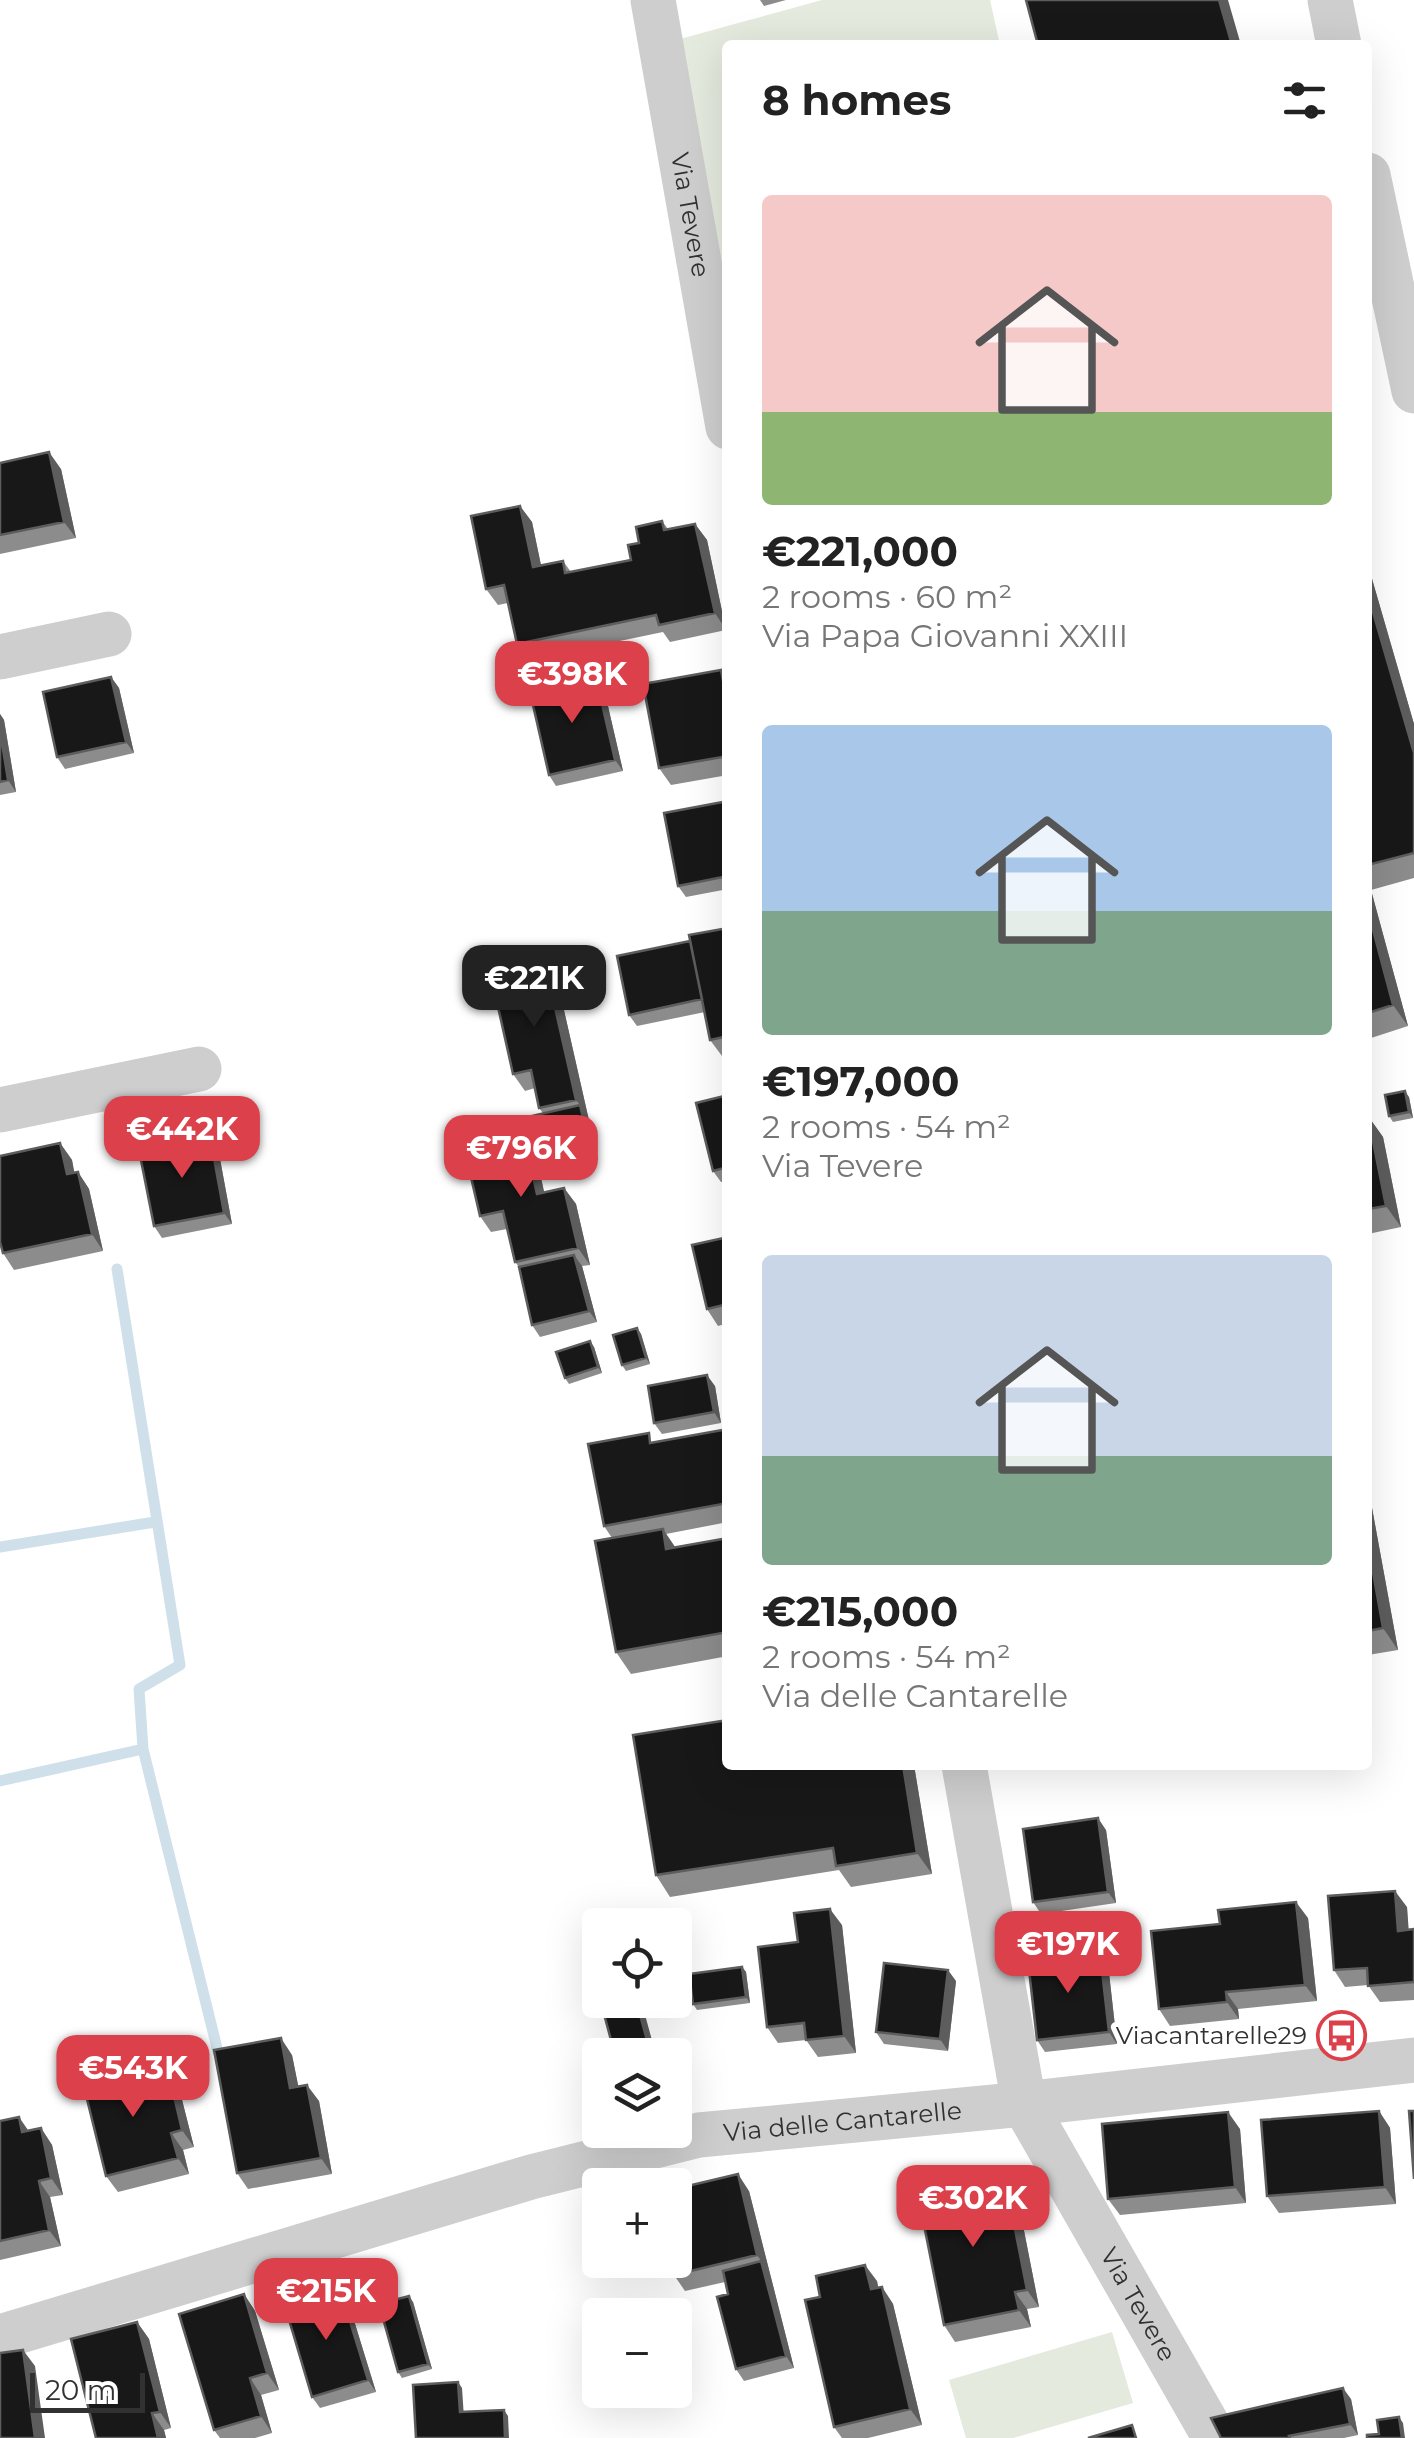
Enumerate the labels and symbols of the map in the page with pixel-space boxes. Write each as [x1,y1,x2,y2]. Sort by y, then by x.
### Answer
street label: Via Tevere [665,150,716,279]
pin: €398K [502,641,642,726]
pin: €221K [464,945,604,1030]
pin: €442K [112,1096,252,1181]
pin: €796K [451,1115,591,1200]
pin: €197K [998,1911,1138,1996]
bus stop icon: Viacantarelle29 [1316,2009,1368,2061]
place label: Viacantarelle29 [1116,2020,1307,2050]
pin: €543K [63,2035,203,2120]
street label: Via delle Cantarelle [722,2095,963,2148]
pin: €302K [903,2165,1043,2250]
street label: Via Tevere [1094,2242,1183,2366]
pin: €215K [256,2258,396,2343]
scale bar [30,2368,145,2412]

